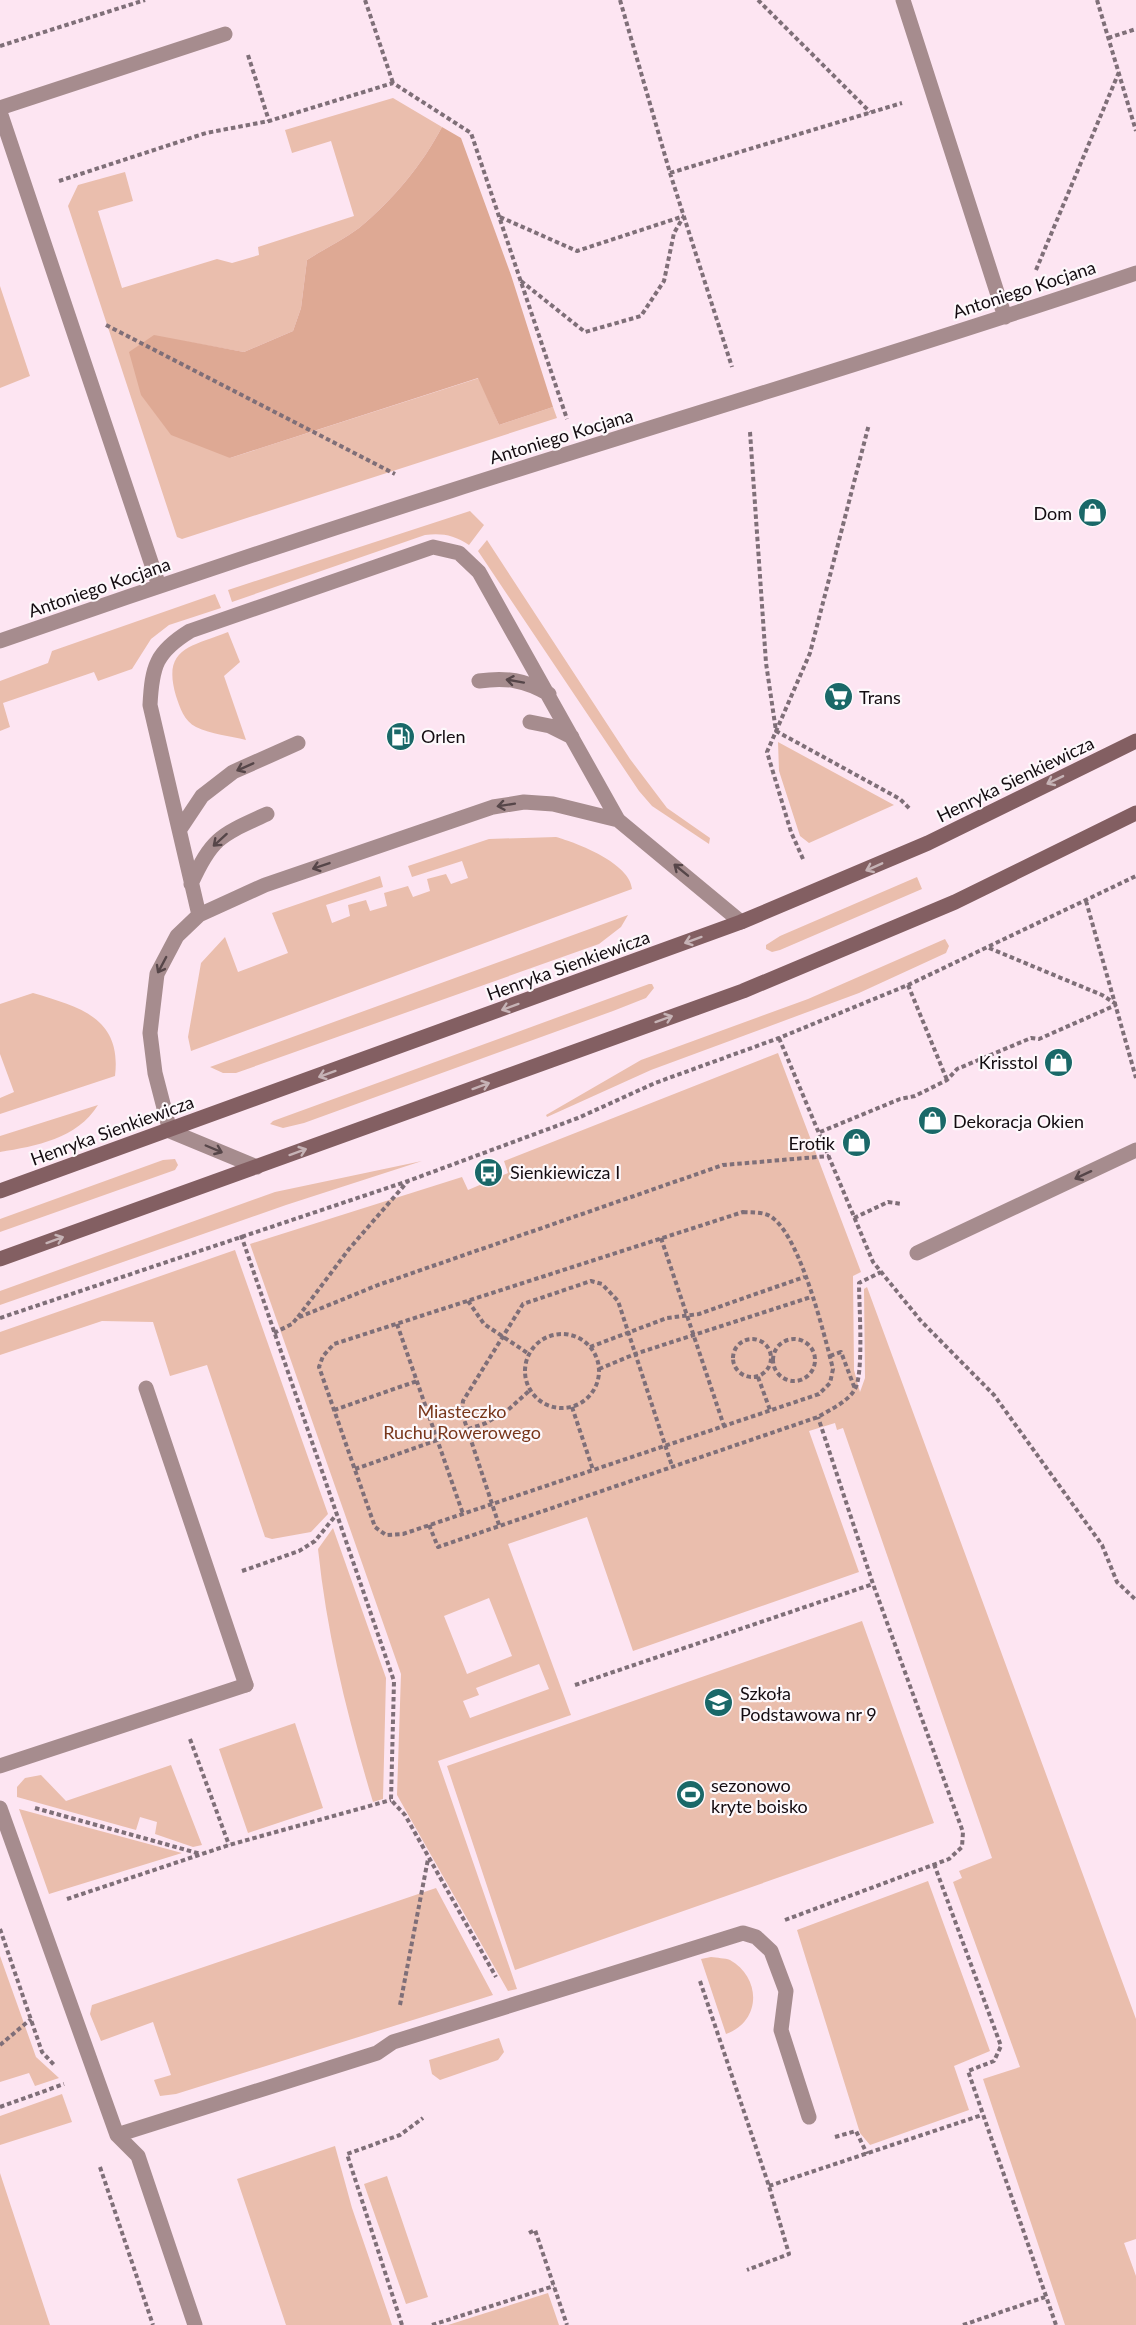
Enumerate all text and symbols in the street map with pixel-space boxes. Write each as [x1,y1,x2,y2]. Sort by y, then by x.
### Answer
street label: Antoniego Kocjana [950,256,1098,322]
street label: Antoniego Kocjana [487,404,635,468]
shop icon: Dom [1077,497,1109,529]
place label: Dom [1033,502,1072,524]
street label: Antoniego Kocjana [25,552,173,622]
one-way arrow [506,675,526,686]
supermarket icon: Trans [822,681,854,713]
place label: Trans [859,686,901,708]
fuel station icon: Orlen [384,720,416,752]
place label: Orlen [421,725,466,747]
street label: Henryka Sienkiewicza [933,731,1097,827]
one-way arrow [236,761,254,773]
one-way arrow [1047,775,1065,786]
one-way arrow [497,800,516,811]
one-way arrow [212,832,227,847]
one-way arrow [312,861,331,872]
one-way arrow [866,862,884,874]
one-way arrow [673,864,689,877]
street label: Henryka Sienkiewicza [483,925,653,1005]
one-way arrow [684,935,703,946]
one-way arrow [155,955,167,973]
one-way arrow [501,1002,520,1013]
one-way arrow [655,1013,673,1024]
shop icon: Krisstol [1043,1046,1075,1078]
place label: Krisstol [979,1051,1038,1073]
one-way arrow [318,1069,337,1080]
one-way arrow [471,1079,490,1090]
street label: Henryka Sienkiewicza [27,1090,197,1170]
shop icon: Dekoracja Okien [916,1105,948,1137]
place label: Dekoracja Okien [953,1110,1084,1132]
shop icon: Erotik [840,1127,872,1159]
place label: Erotik [788,1132,836,1154]
one-way arrow [204,1144,223,1155]
one-way arrow [288,1146,307,1157]
bus stop icon: Sienkiewicza I [473,1156,505,1188]
place label: Sienkiewicza I [510,1161,620,1183]
one-way arrow [1074,1169,1092,1181]
one-way arrow [45,1233,64,1244]
park label: Miasteczko Ruchu Rowerowego [383,1400,541,1443]
place label: Szkoła Podstawowa nr 9 [740,1682,877,1725]
school or university icon: Szkoła Podstawowa nr 9 [703,1687,735,1719]
place label: sezonowo kryte boisko [711,1774,808,1817]
sports icon: sezonowo kryte boisko [674,1779,706,1811]

